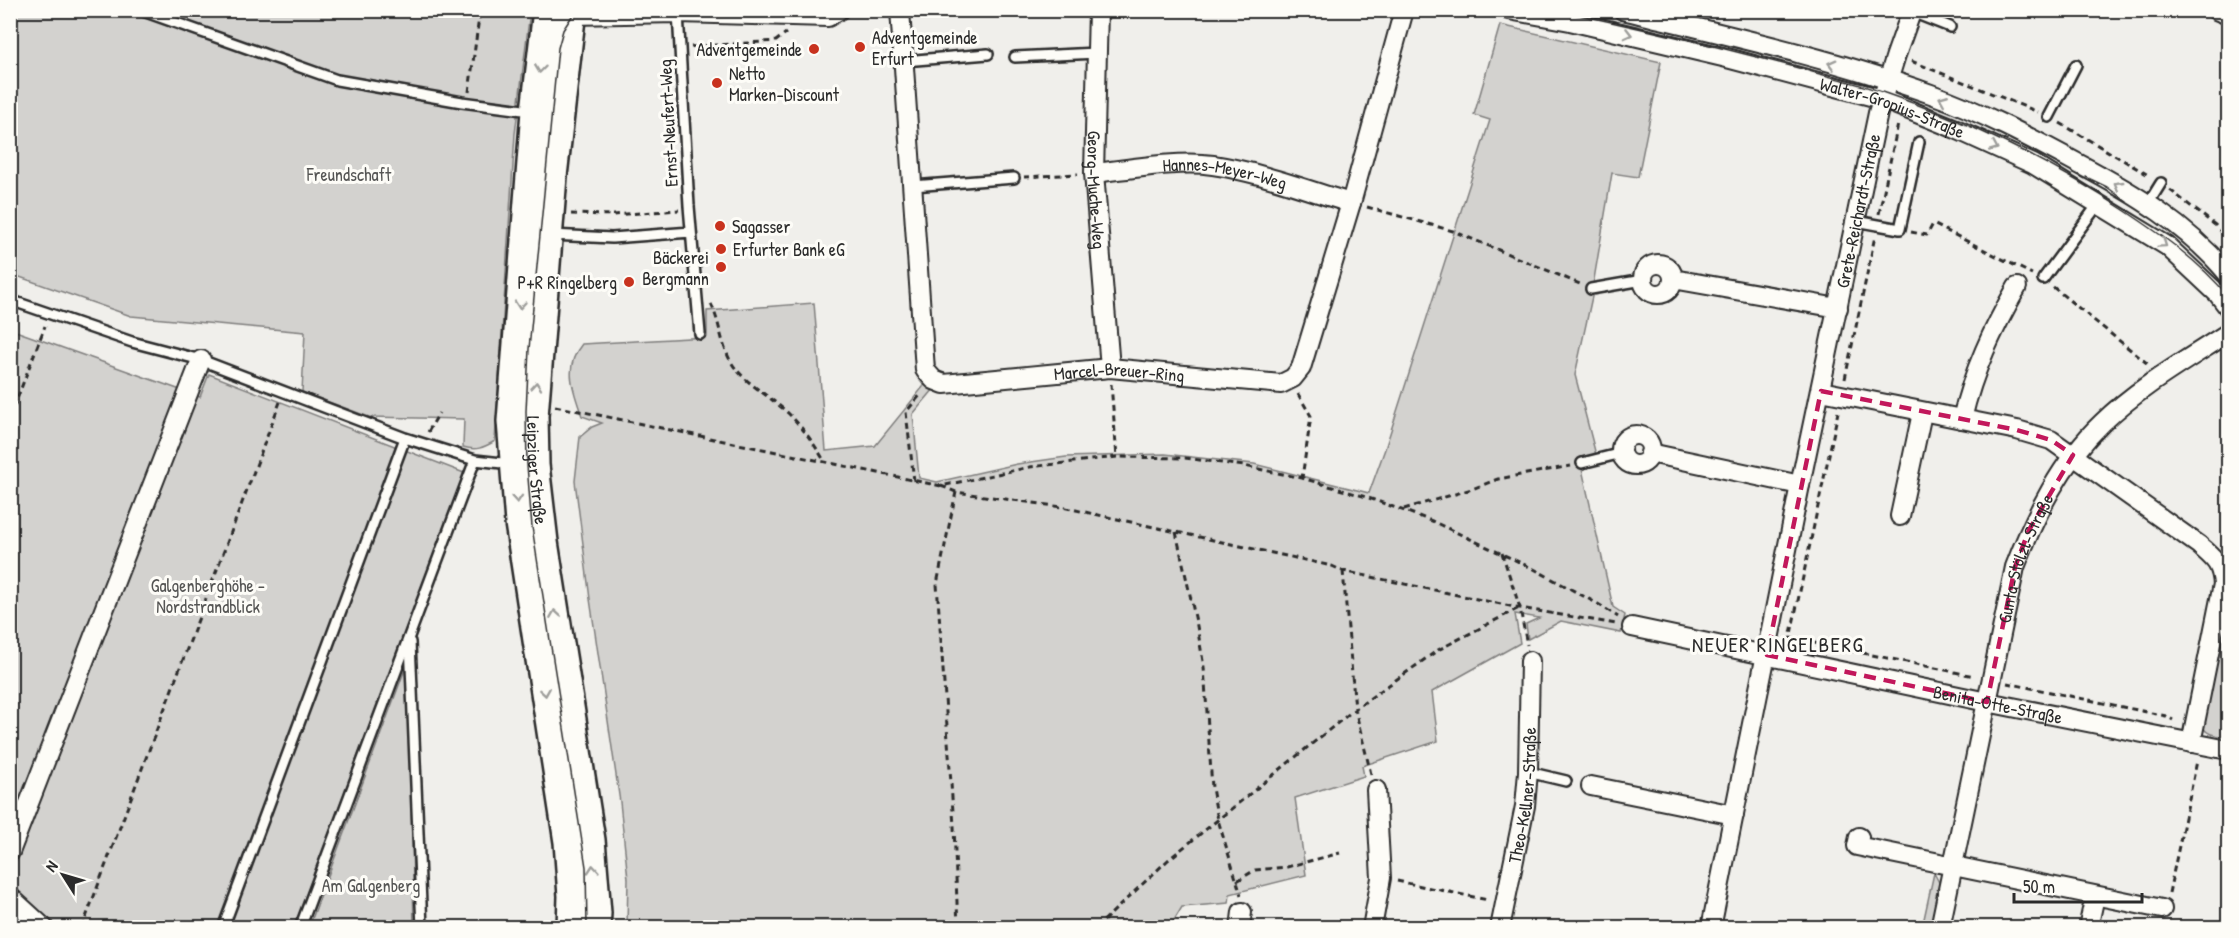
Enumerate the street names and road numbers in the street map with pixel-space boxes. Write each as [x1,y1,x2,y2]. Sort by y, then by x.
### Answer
street label: Ernst-Neufert-Weg [652,59,684,187]
street label: Walter-Gropius-Straße [1817,71,1969,144]
street label: Georg-Muche-Weg [1081,130,1113,250]
street label: Grete-Reichardt-Straße [1829,131,1886,290]
street label: Hannes-Meyer-Weg [1162,151,1290,195]
street label: Marcel-Breuer-Ring [1053,355,1186,387]
street label: Leipziger Straße [521,415,554,526]
street label: Gunta-Stölzl-Straße [1991,489,2059,625]
street label: Benita-Otte-Straße [1931,679,2065,729]
street label: Theo-Kellner-Straße [1501,727,1541,865]

